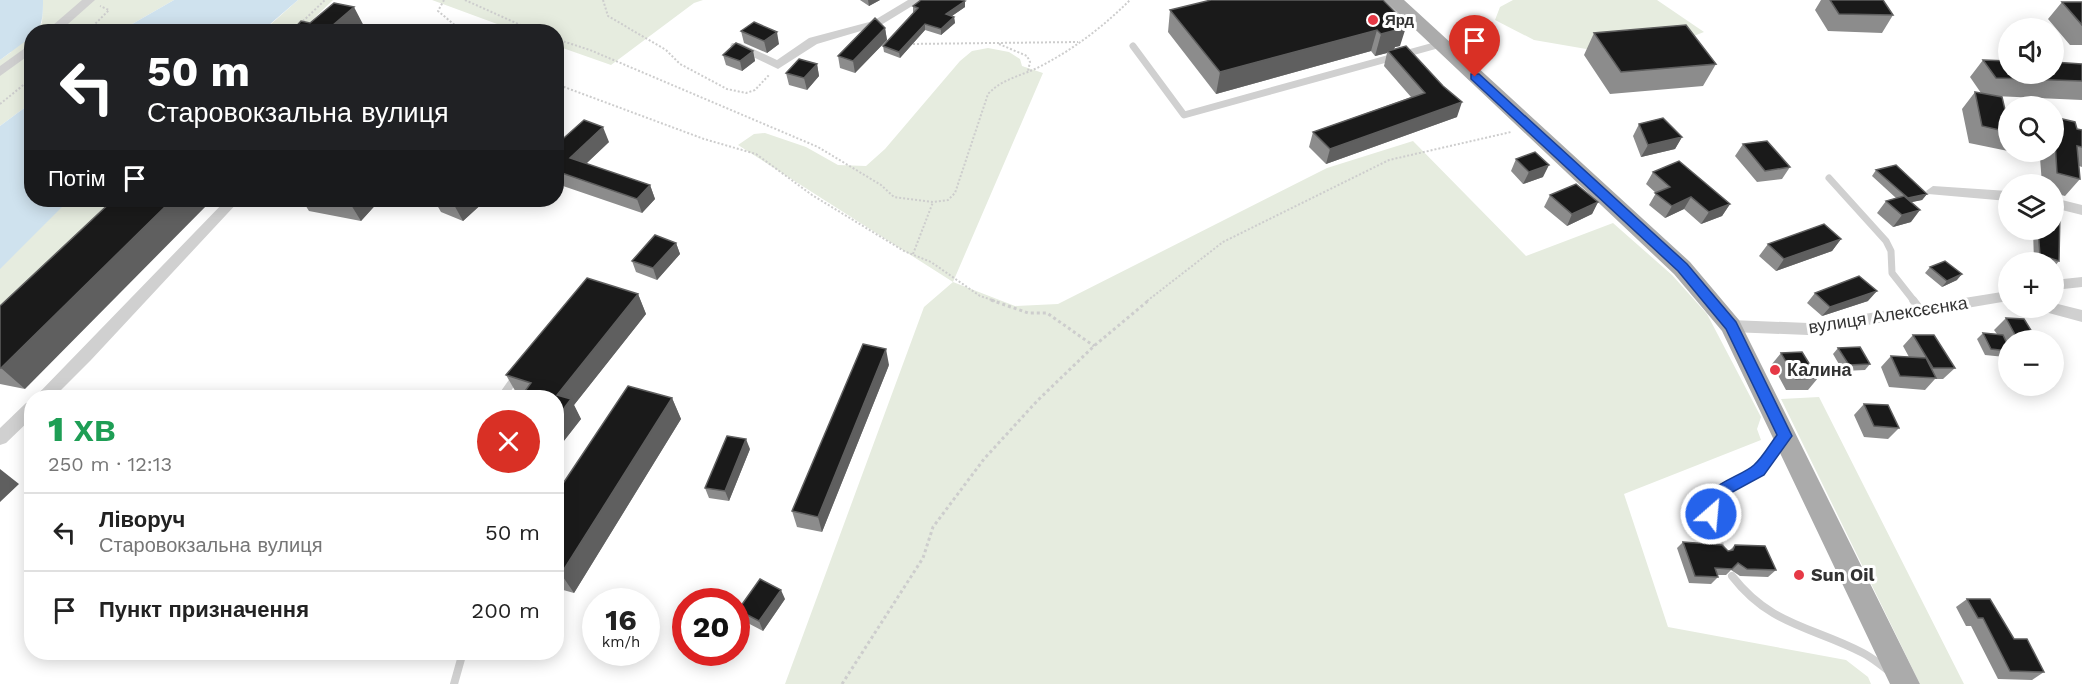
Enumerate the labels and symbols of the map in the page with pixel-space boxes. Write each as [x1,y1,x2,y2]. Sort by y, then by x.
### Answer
place label: Ярд [1385,11,1415,29]
marker: Ярд [1366,13,1380,27]
pin [1449,15,1500,77]
street label: вулиця Алексєєнка [1807,291,1970,337]
place label: Калина [1787,359,1853,380]
marker: Калина [1768,363,1782,377]
position arrow [1679,482,1743,546]
place label: Sun Oil [1811,564,1874,585]
marker: Sun Oil [1792,568,1806,582]
speed limit sign: 20 [672,588,750,666]

